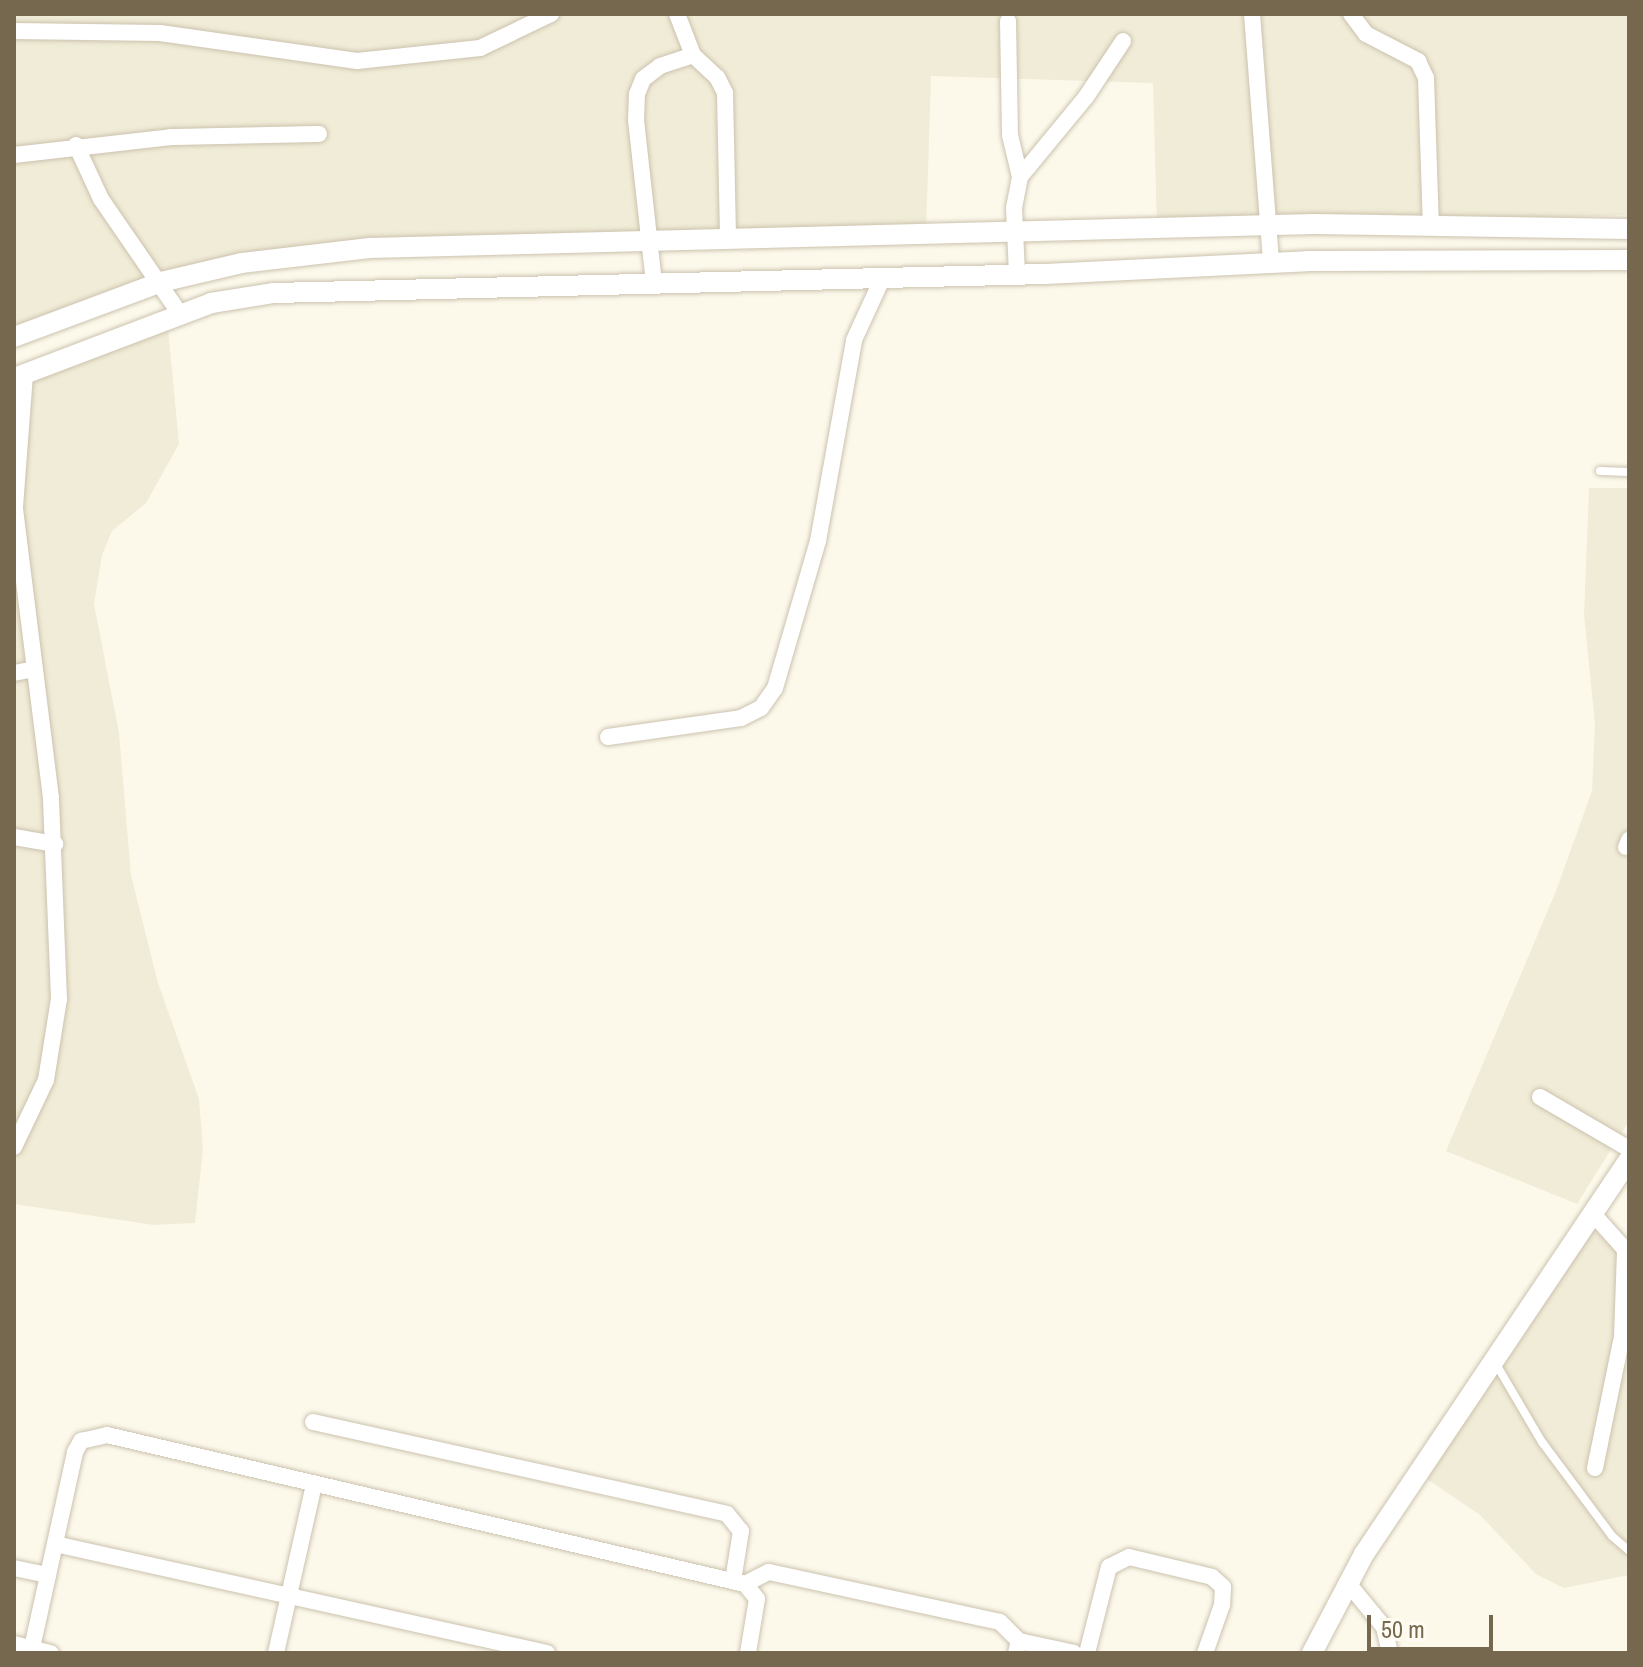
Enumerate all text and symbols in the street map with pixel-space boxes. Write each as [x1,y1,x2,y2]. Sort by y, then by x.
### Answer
scale bar [1371,1599,1497,1649]
text: 50 m [1381,1613,1425,1645]

